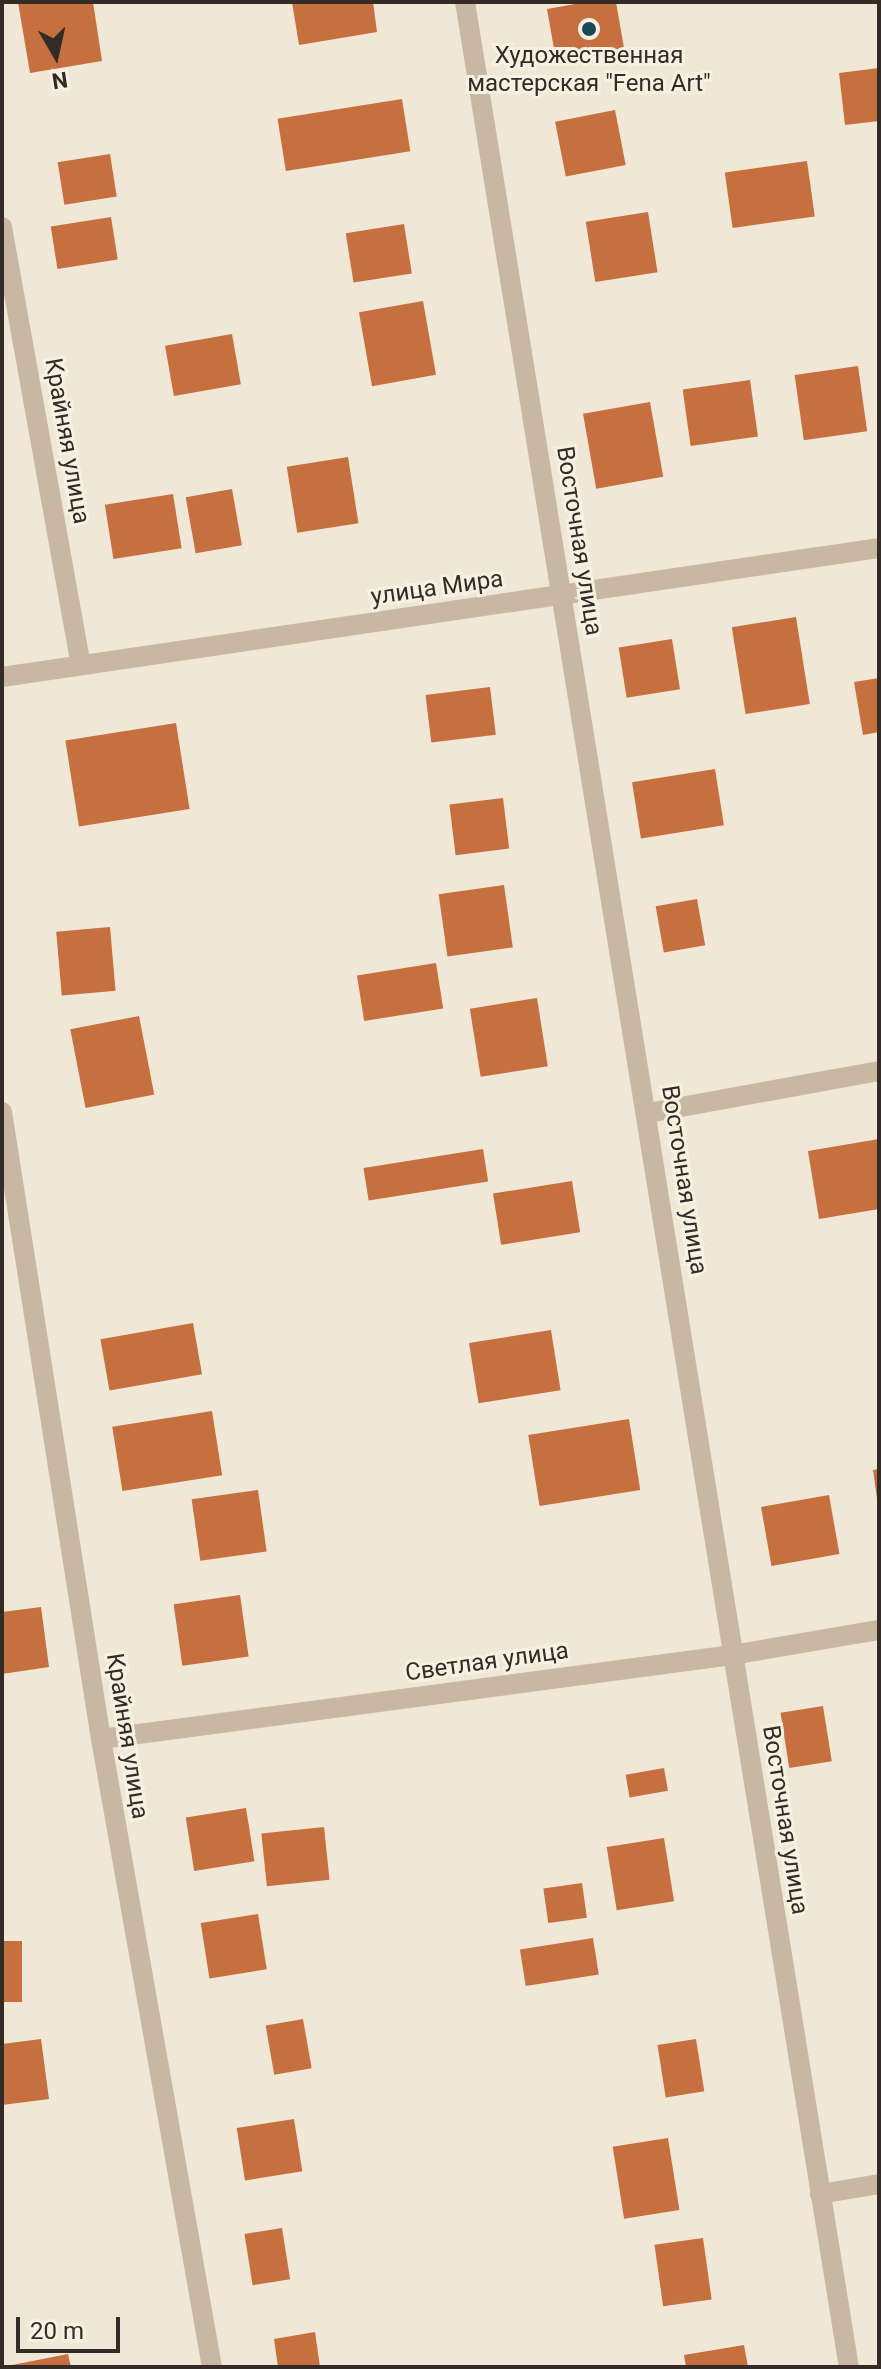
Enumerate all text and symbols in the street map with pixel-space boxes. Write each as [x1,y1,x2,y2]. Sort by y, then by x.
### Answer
north arrow [16,16,96,96]
marker: Художественная мастерская "Fena Art" [580,20,598,38]
place label: Художественная мастерская "Fena Art" [467,42,711,98]
text: N [50,67,69,94]
street label: Крайняя улица [38,356,96,526]
street label: Восточная улица [550,444,608,638]
street label: улица Мира [369,564,505,612]
street label: Восточная улица [655,1083,713,1277]
street label: Светлая улица [404,1636,570,1688]
street label: Крайняя улица [100,1651,154,1821]
street label: Восточная улица [756,1723,814,1917]
scale bar [20,2301,124,2351]
text: 20 m [30,2317,84,2345]

